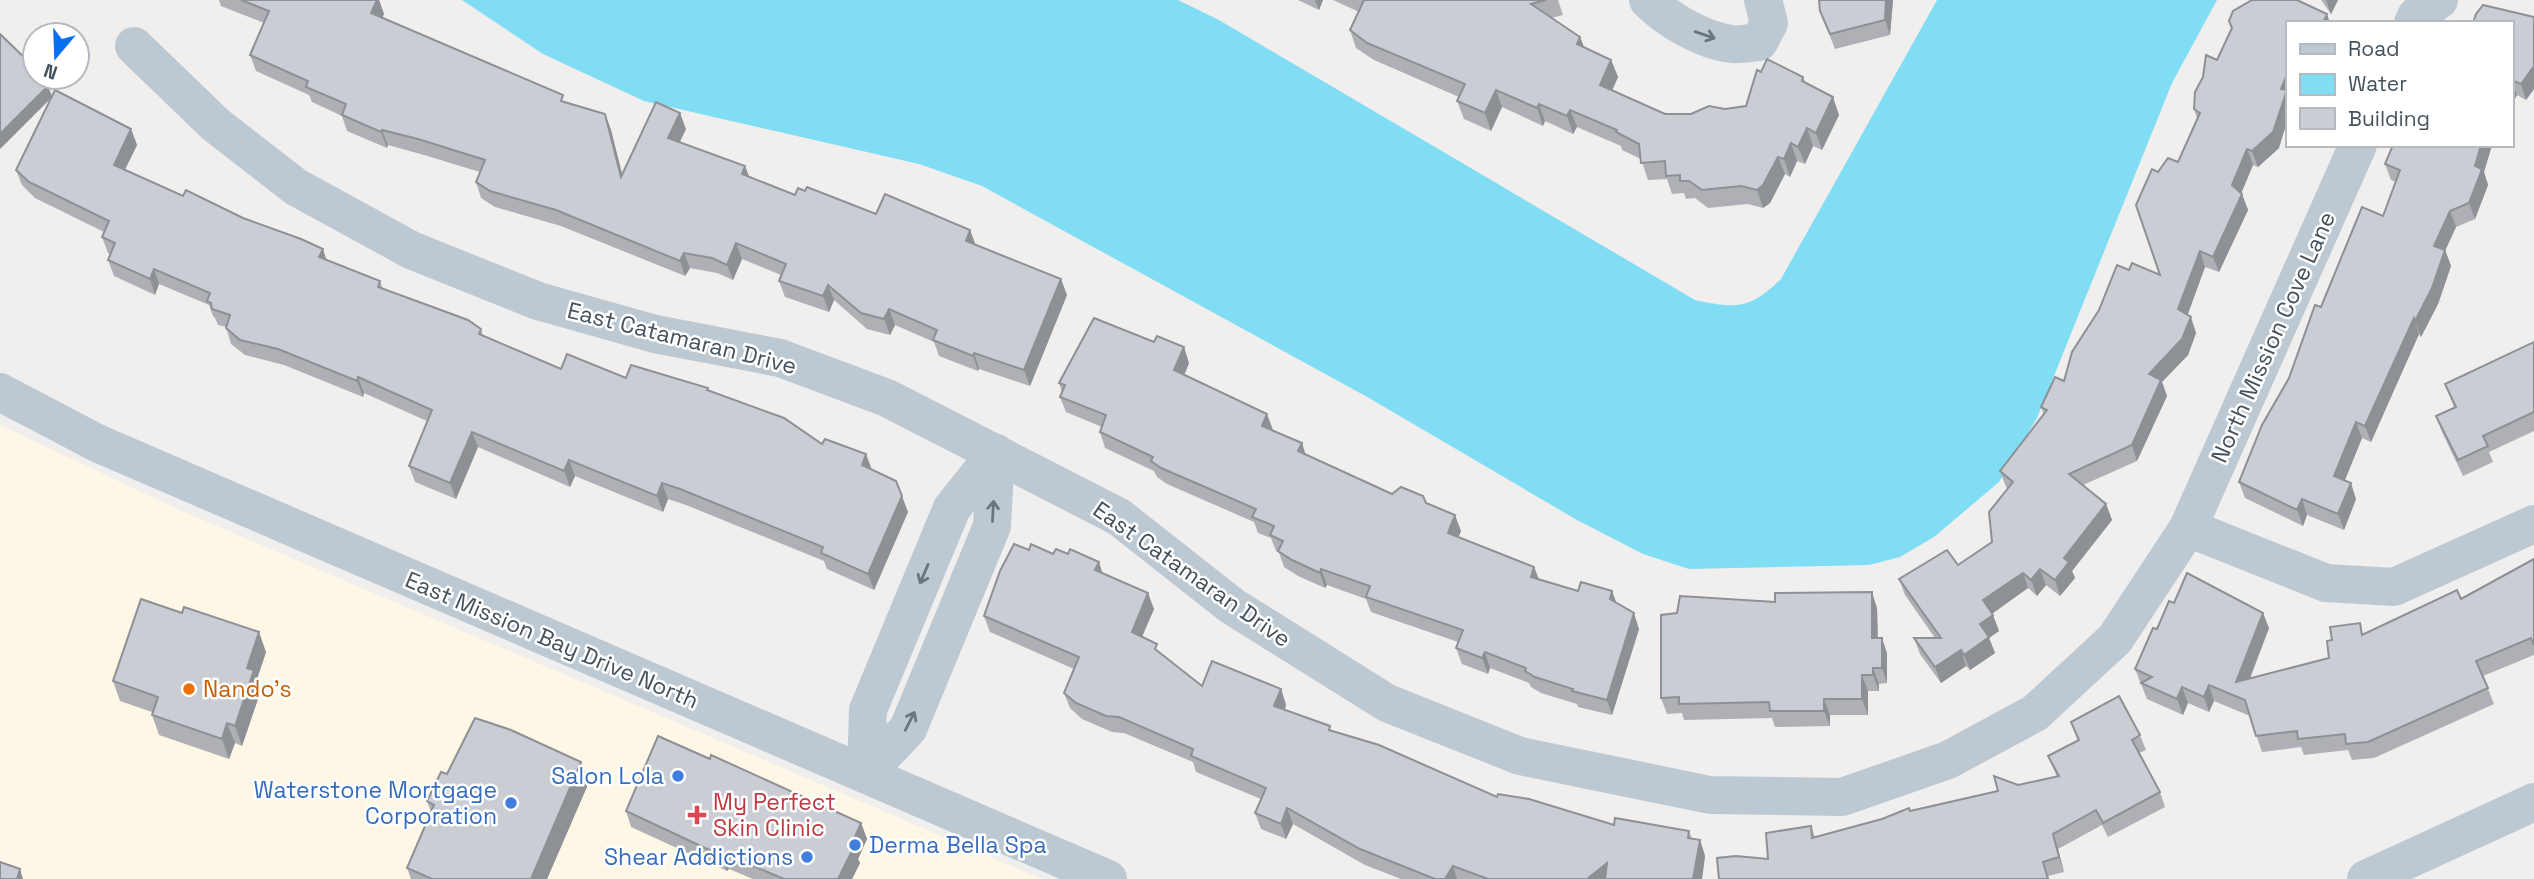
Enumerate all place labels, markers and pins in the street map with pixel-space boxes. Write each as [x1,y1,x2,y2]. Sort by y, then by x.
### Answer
place label: Nando's [203,674,292,704]
marker: Nando's [181,681,197,697]
place label: Salon Lola [551,761,664,791]
marker: Salon Lola [670,768,686,784]
place label: Waterstone Mortgage Corporation [254,775,497,831]
place label: My Perfect Skin Clinic [713,787,836,843]
marker: Waterstone Mortgage Corporation [503,795,519,811]
marker: My Perfect Skin Clinic [687,805,707,825]
place label: Derma Bella Spa [869,830,1047,860]
marker: Derma Bella Spa [847,837,863,853]
place label: Shear Addictions [604,842,793,872]
marker: Shear Addictions [799,849,815,865]

